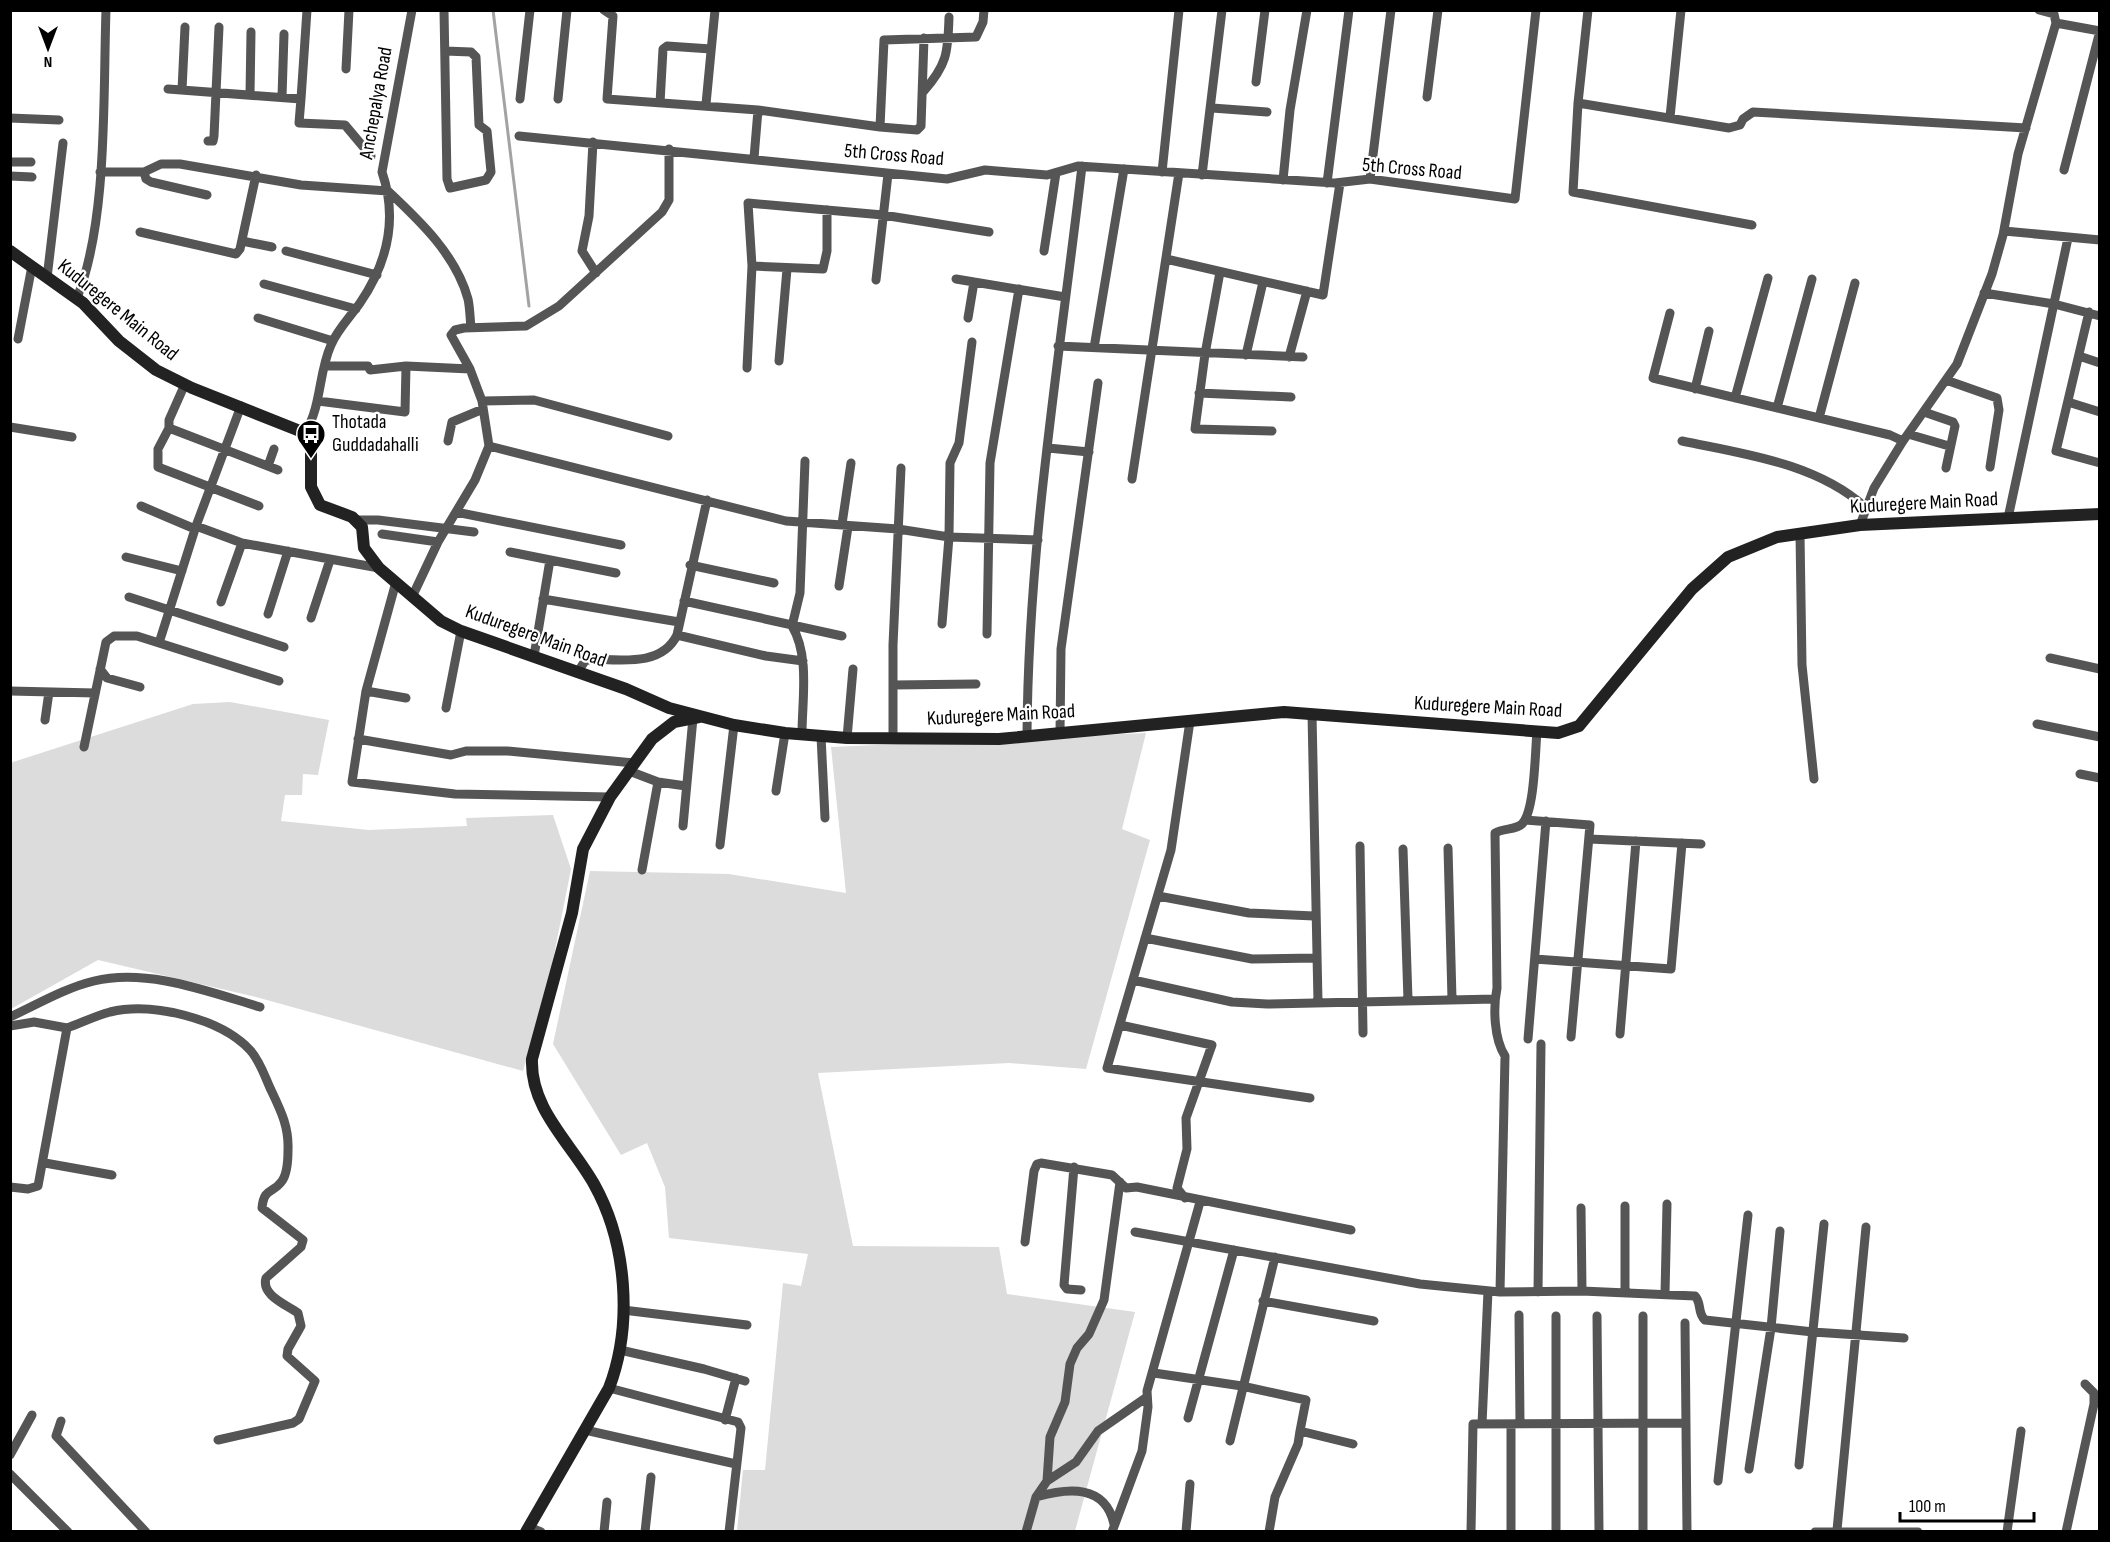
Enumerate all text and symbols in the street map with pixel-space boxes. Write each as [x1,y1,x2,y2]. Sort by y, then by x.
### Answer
north arrow [18,18,78,78]
street label: Anchepalya Road [354,45,398,162]
text: N [44,52,52,71]
street label: 5th Cross Road [843,139,945,171]
street label: 5th Cross Road [1361,153,1463,185]
street label: Kuduregere Main Road [53,254,183,366]
place label: Thotada Guddadahalli [332,410,419,457]
bus stop icon: Thotada Guddadahalli [295,418,327,460]
street label: Kuduregere Main Road [1849,487,1999,519]
street label: Kuduregere Main Road [462,599,610,673]
street label: Kuduregere Main Road [1413,691,1563,723]
street label: Kuduregere Main Road [926,699,1076,731]
scale bar [1900,1485,2034,1523]
text: 100 m [1909,1496,1946,1517]

